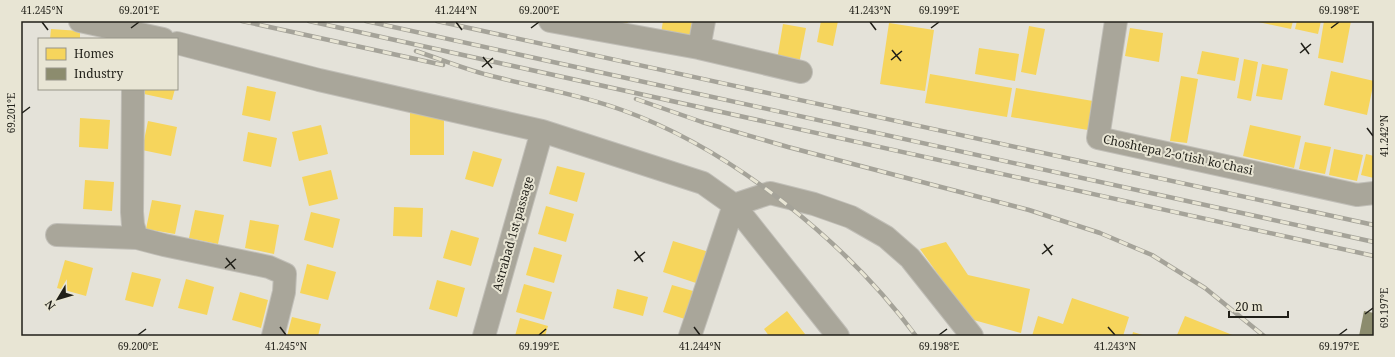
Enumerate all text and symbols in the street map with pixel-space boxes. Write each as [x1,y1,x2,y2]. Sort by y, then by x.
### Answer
text: 41.245°N [21,3,63,17]
text: 69.201°E [119,3,159,17]
text: 41.244°N [435,3,477,17]
text: 69.200°E [519,3,559,17]
text: 41.243°N [849,3,891,17]
text: 69.199°E [919,3,959,17]
text: 69.198°E [1319,3,1359,17]
legend [38,38,178,90]
text: Homes [74,45,114,62]
text: Industry [74,65,123,82]
text: 69.201°E [4,93,18,133]
text: 41.242°N [1377,115,1391,157]
street label: Choshtepa 2-o'tish ko'chasi [1102,130,1255,179]
street label: Astrabad 1st passage [488,174,537,293]
north arrow [38,279,78,319]
text: 69.197°E [1377,288,1391,328]
scale bar [1229,293,1288,319]
text: N [41,297,58,313]
text: 20 m [1235,298,1263,315]
text: 69.200°E [118,339,158,353]
text: 41.245°N [265,339,307,353]
text: 69.199°E [519,339,559,353]
text: 41.244°N [679,339,721,353]
text: 69.198°E [919,339,959,353]
text: 41.243°N [1094,339,1136,353]
text: 69.197°E [1319,339,1359,353]

